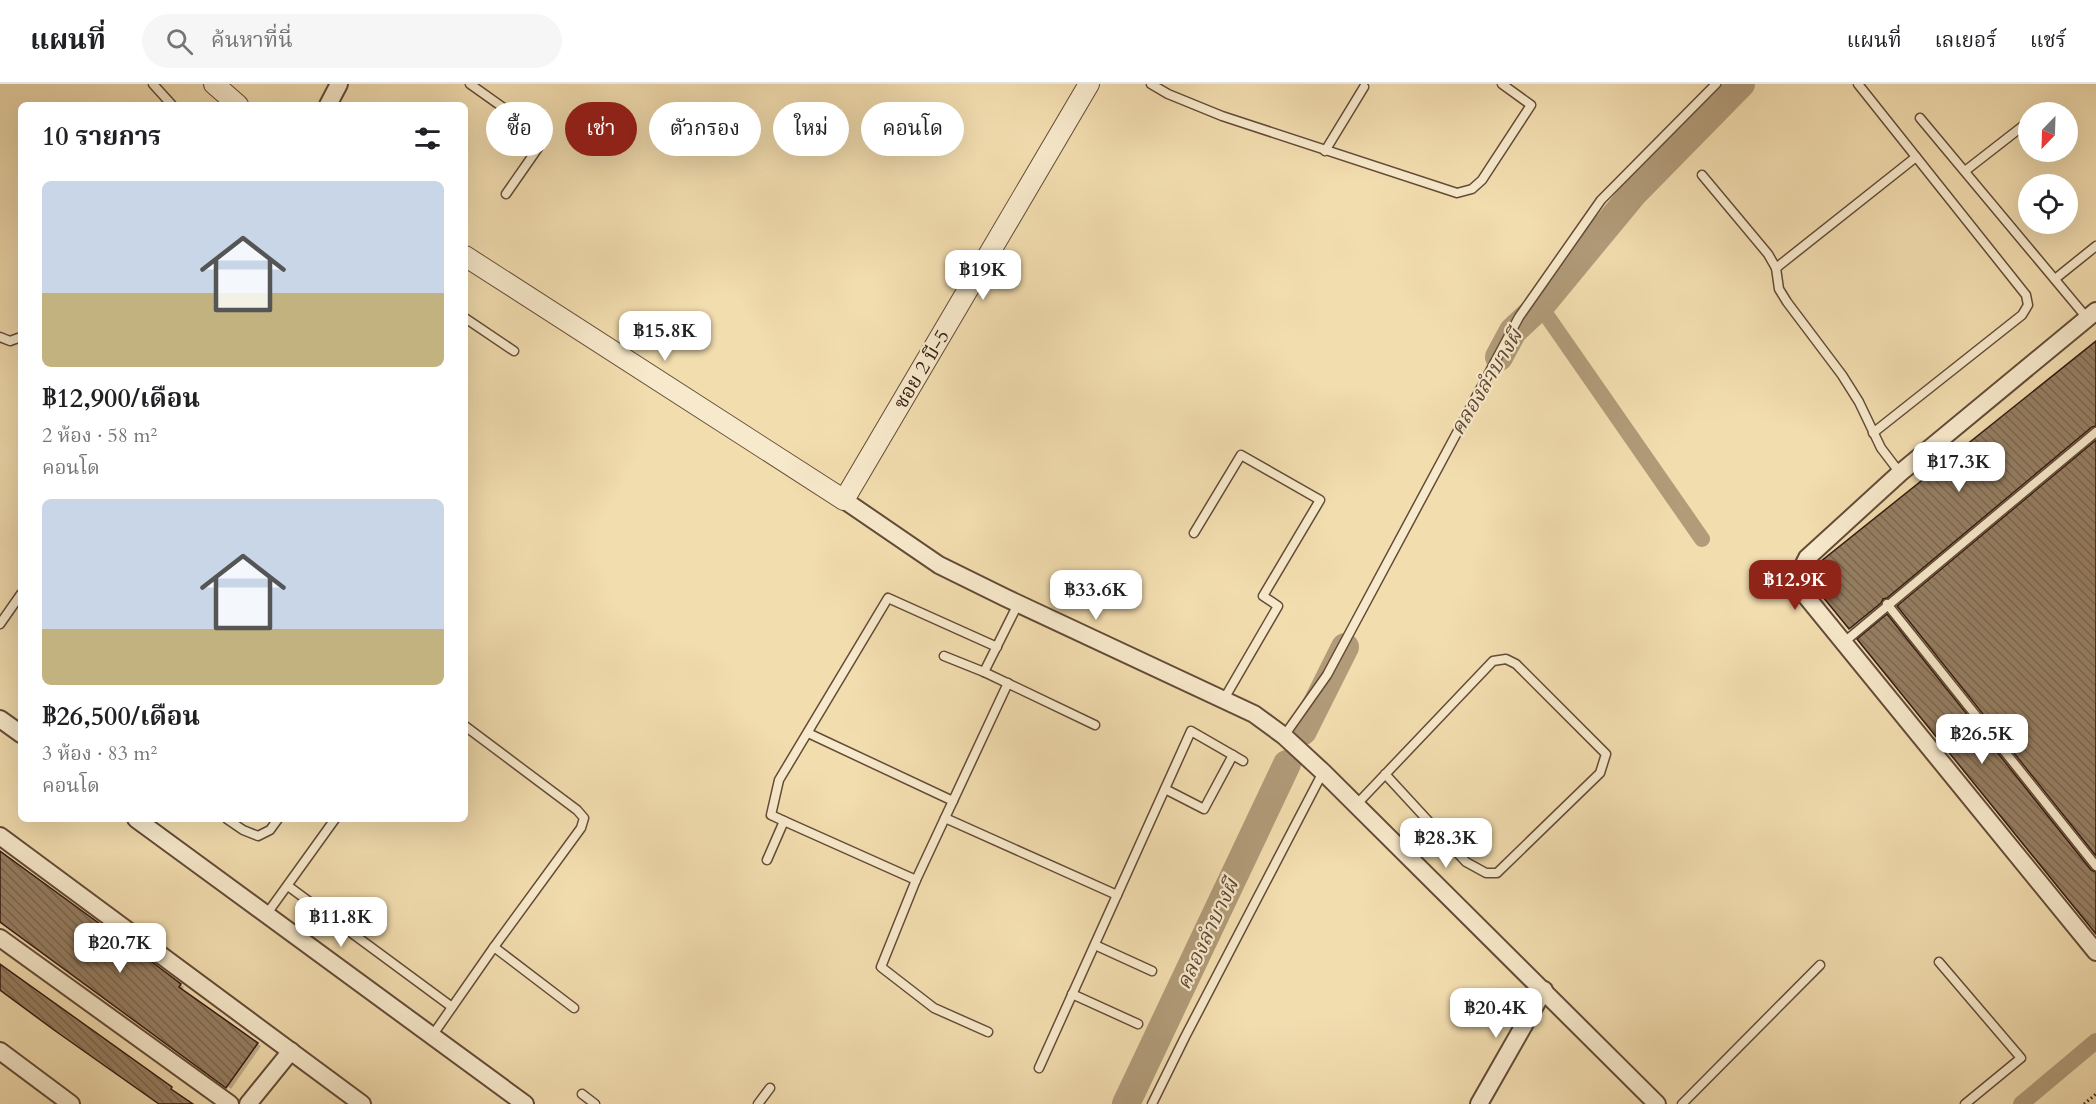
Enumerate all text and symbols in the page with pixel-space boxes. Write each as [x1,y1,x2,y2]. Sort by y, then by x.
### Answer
search box [142,14,562,68]
text: แผนที่ [30,21,106,59]
icon: search [163,25,196,58]
text: ค้นหาที่นี่ [211,25,293,55]
text: แผนที่ [1847,26,1902,55]
text: เลเยอร์ [1935,26,1997,55]
text: แชร์ [2030,26,2066,55]
chip: ซื้อ [486,102,553,156]
chip: เช่า [565,102,637,156]
chip: ตัวกรอง [649,102,761,156]
chip: ใหม่ [773,102,849,156]
chip: คอนโด [861,102,964,156]
north arrow [2018,102,2078,162]
map controls [2018,102,2078,234]
text: 10 รายการ [42,119,161,154]
icon: filters [411,122,444,155]
button: locate [2018,174,2078,234]
icon: home [189,220,297,328]
pin: ฿19K [947,250,1019,301]
text: ฿19K [959,256,1007,283]
pin: ฿15.8K [616,311,714,362]
text: ฿15.8K [633,317,697,344]
water label: คลองลำบางผี [1443,321,1531,441]
street label: ซอย 2 บี-5 [887,324,956,414]
text: ฿12,900/เดือน [42,381,200,416]
text: 2 ห้อง · 58 m² [42,422,157,449]
pin: ฿17.3K [1910,442,2008,493]
text: ฿17.3K [1927,448,1991,475]
text: คอนโด [42,454,100,481]
icon: home [189,538,297,646]
pin: ฿12.9K [1746,560,1844,611]
text: ฿12.9K [1763,566,1827,593]
pin: ฿33.6K [1047,570,1145,621]
text: ฿33.6K [1064,576,1128,603]
text: ฿26,500/เดือน [42,699,200,734]
pin: ฿26.5K [1933,714,2031,765]
text: ฿26.5K [1950,720,2014,747]
text: 3 ห้อง · 83 m² [42,740,157,767]
text: คอนโด [42,772,100,799]
pin: ฿28.3K [1397,818,1495,869]
text: ฿28.3K [1414,824,1478,851]
water label: คลองลำบางผี [1169,871,1247,994]
pin: ฿11.8K [292,897,390,948]
text: ฿11.8K [309,903,373,930]
pin: ฿20.7K [71,923,169,974]
text: ฿20.7K [88,929,152,956]
pin: ฿20.4K [1447,988,1545,1039]
text: ฿20.4K [1464,994,1528,1021]

